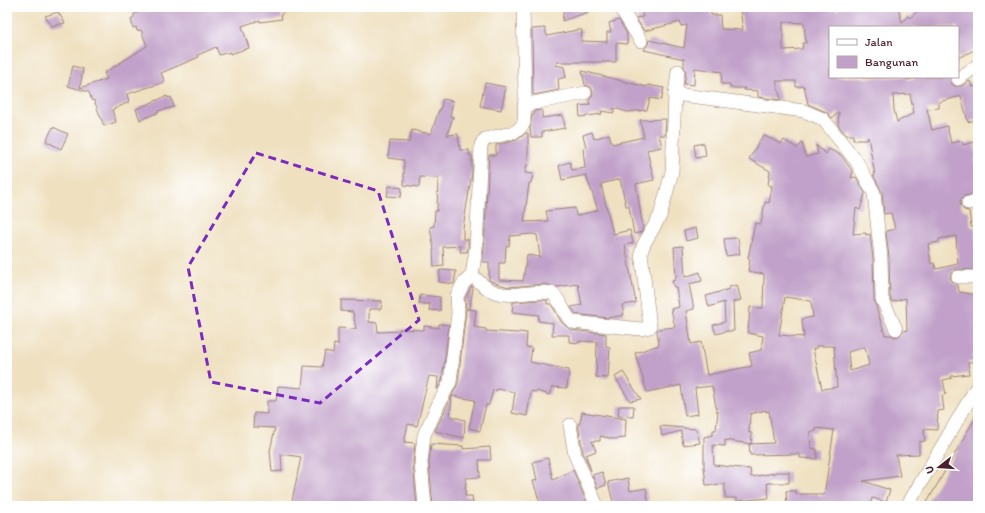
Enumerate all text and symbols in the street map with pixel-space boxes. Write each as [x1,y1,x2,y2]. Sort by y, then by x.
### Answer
legend [829,26,959,78]
text: Jalan [865,35,893,49]
text: Bangunan [865,55,918,69]
north arrow [919,447,959,487]
text: U [923,464,937,475]

